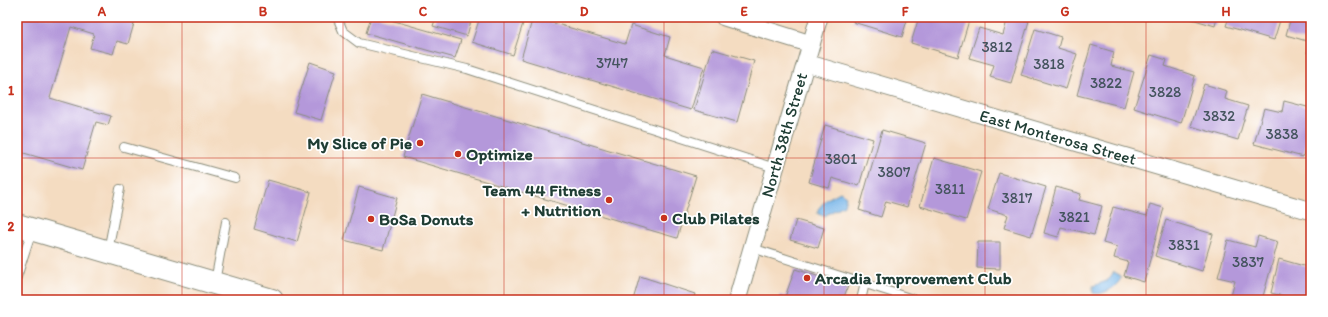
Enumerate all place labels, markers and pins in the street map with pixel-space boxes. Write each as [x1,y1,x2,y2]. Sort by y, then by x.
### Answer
place label: My Slice of Pie [307,133,412,154]
marker: My Slice of Pie [415,138,425,148]
place label: Optimize [466,144,533,165]
marker: Optimize [453,149,463,159]
place label: Team 44 Fitness + Nutrition [481,180,601,220]
marker: Team 44 Fitness + Nutrition [604,195,614,205]
place label: Club Pilates [672,208,760,228]
place label: BoSa Donuts [379,209,474,229]
marker: Club Pilates [659,213,669,223]
marker: BoSa Donuts [366,214,376,224]
place label: Arcadia Improvement Club [814,268,1012,289]
marker: Arcadia Improvement Club [802,273,812,283]

